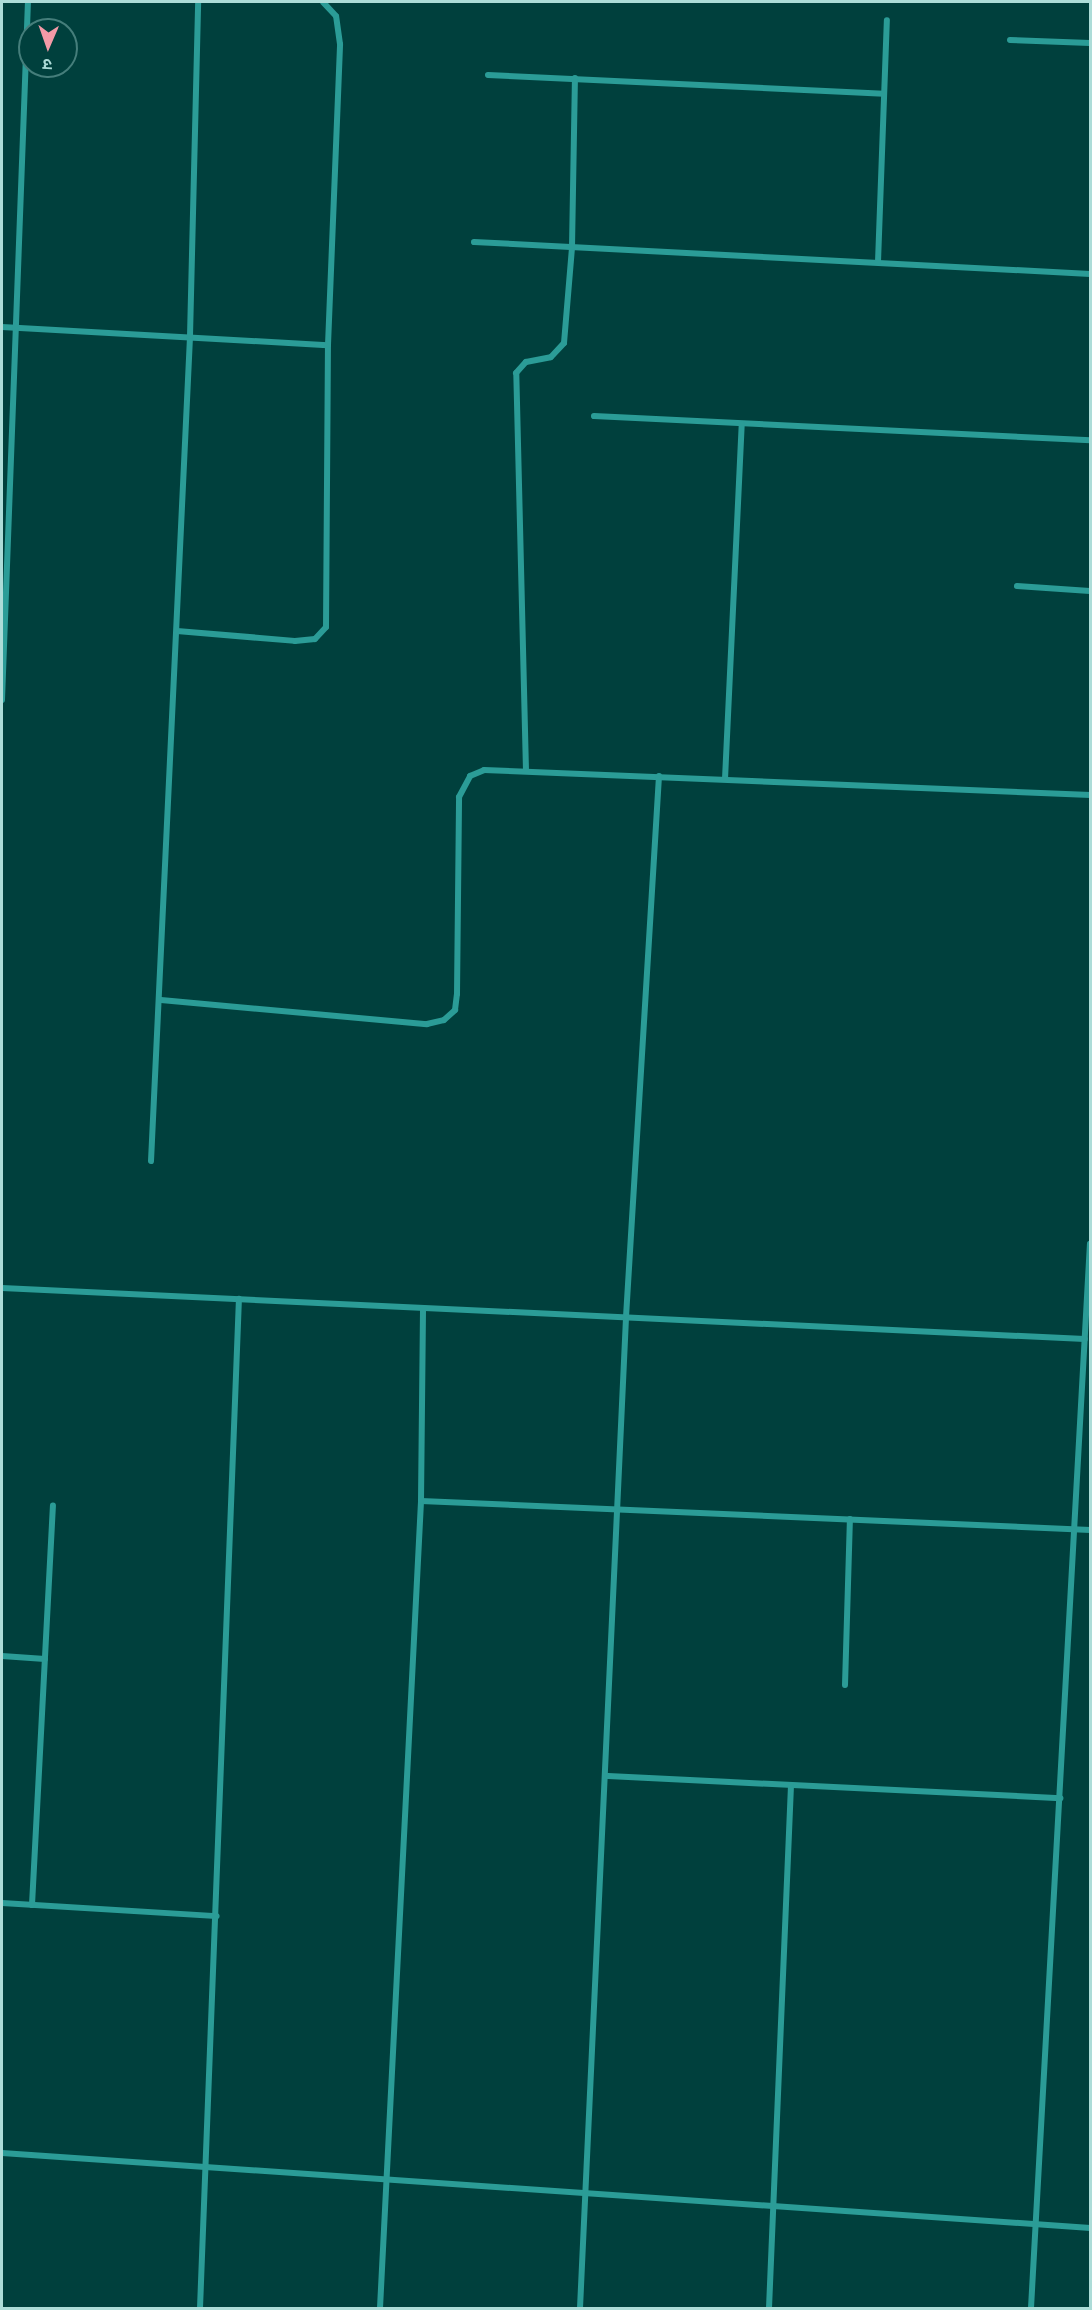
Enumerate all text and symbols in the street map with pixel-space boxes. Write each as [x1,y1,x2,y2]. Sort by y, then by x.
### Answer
north arrow [18,18,78,78]
text: उ [42,55,52,74]

